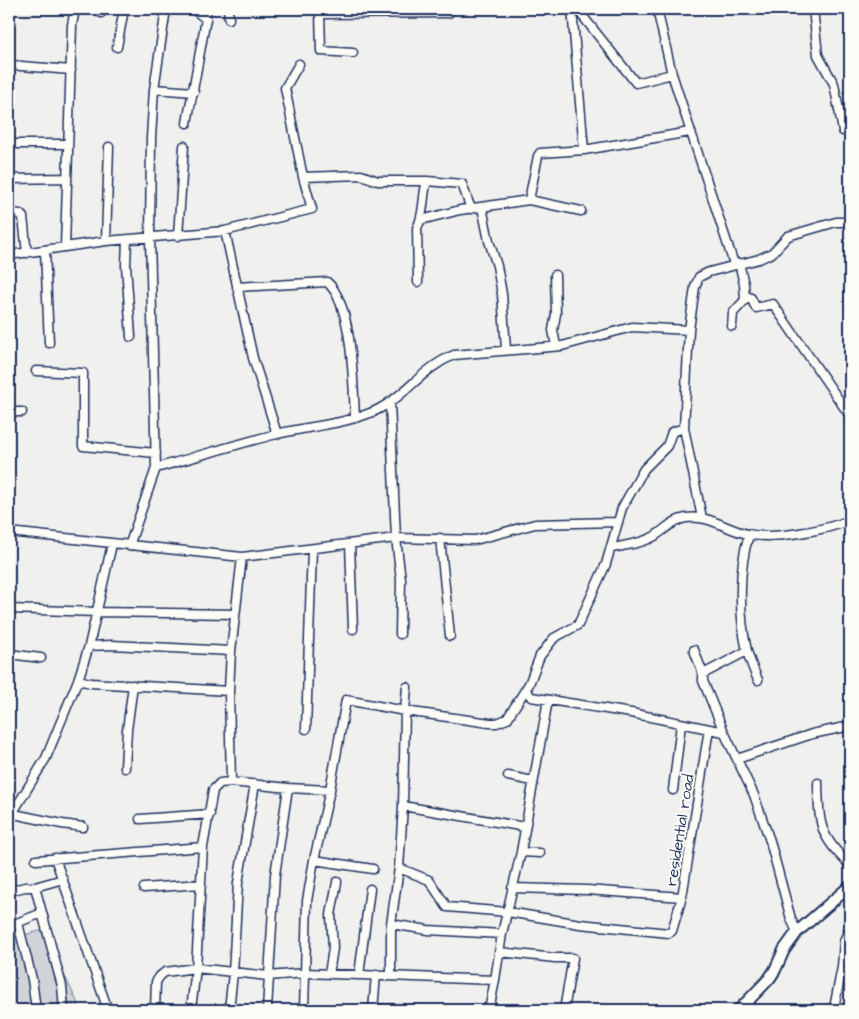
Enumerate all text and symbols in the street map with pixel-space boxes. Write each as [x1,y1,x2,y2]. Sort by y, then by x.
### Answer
street label: residential road [660,773,700,888]

